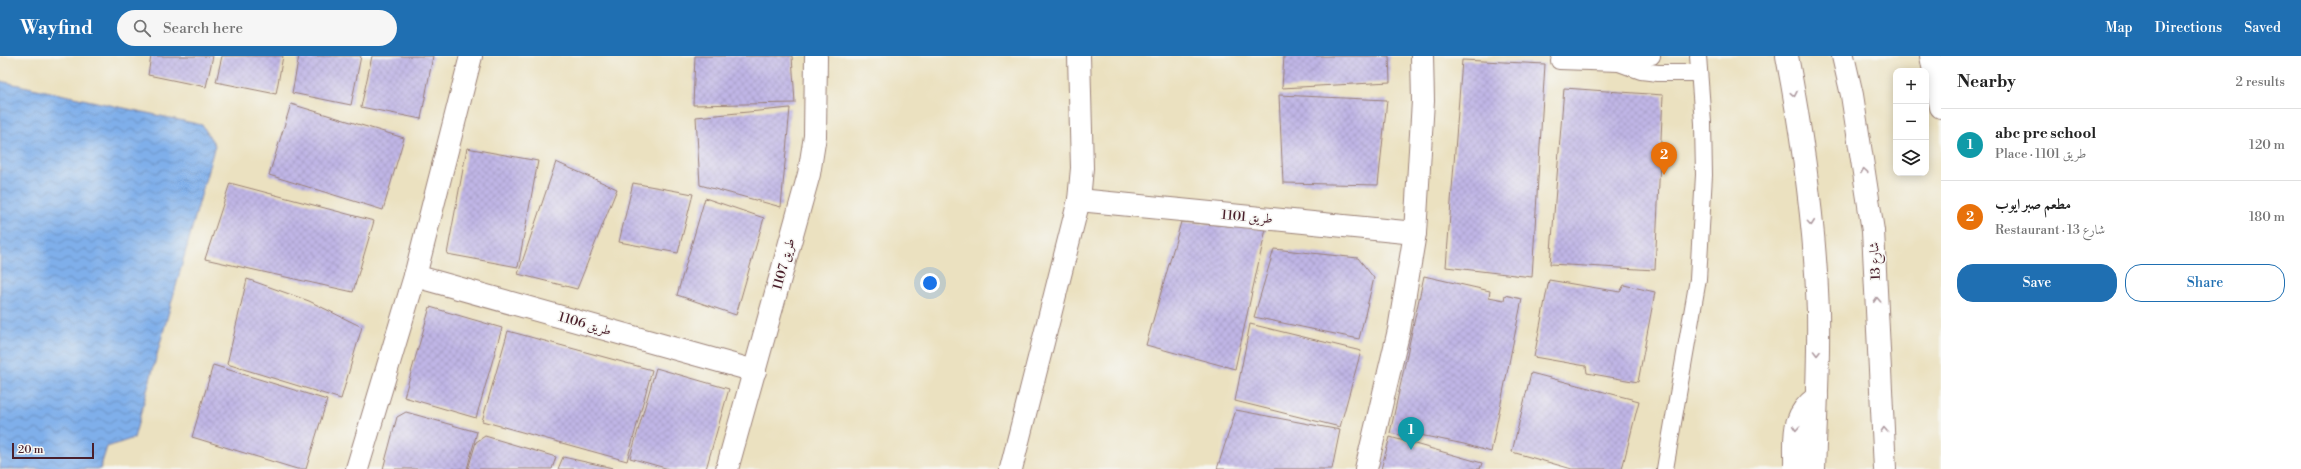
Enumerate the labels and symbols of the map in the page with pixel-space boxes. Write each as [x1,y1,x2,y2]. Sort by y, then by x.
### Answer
one-way arrow [1789,91,1798,97]
pin: 2 [1651,142,1677,175]
one-way arrow [1860,168,1869,174]
street label: طريق 1101 [1221,207,1273,227]
one-way arrow [1807,220,1816,226]
street label: طريق 1107 [769,236,799,292]
street label: شارع 13 [1866,241,1887,280]
your location [920,273,940,293]
one-way arrow [1873,297,1881,303]
street label: طريق 1106 [557,309,613,339]
one-way arrow [1813,350,1822,356]
pin: 1 [1398,417,1424,450]
one-way arrow [1792,425,1801,431]
one-way arrow [1880,427,1889,433]
scale bar [12,441,94,460]

